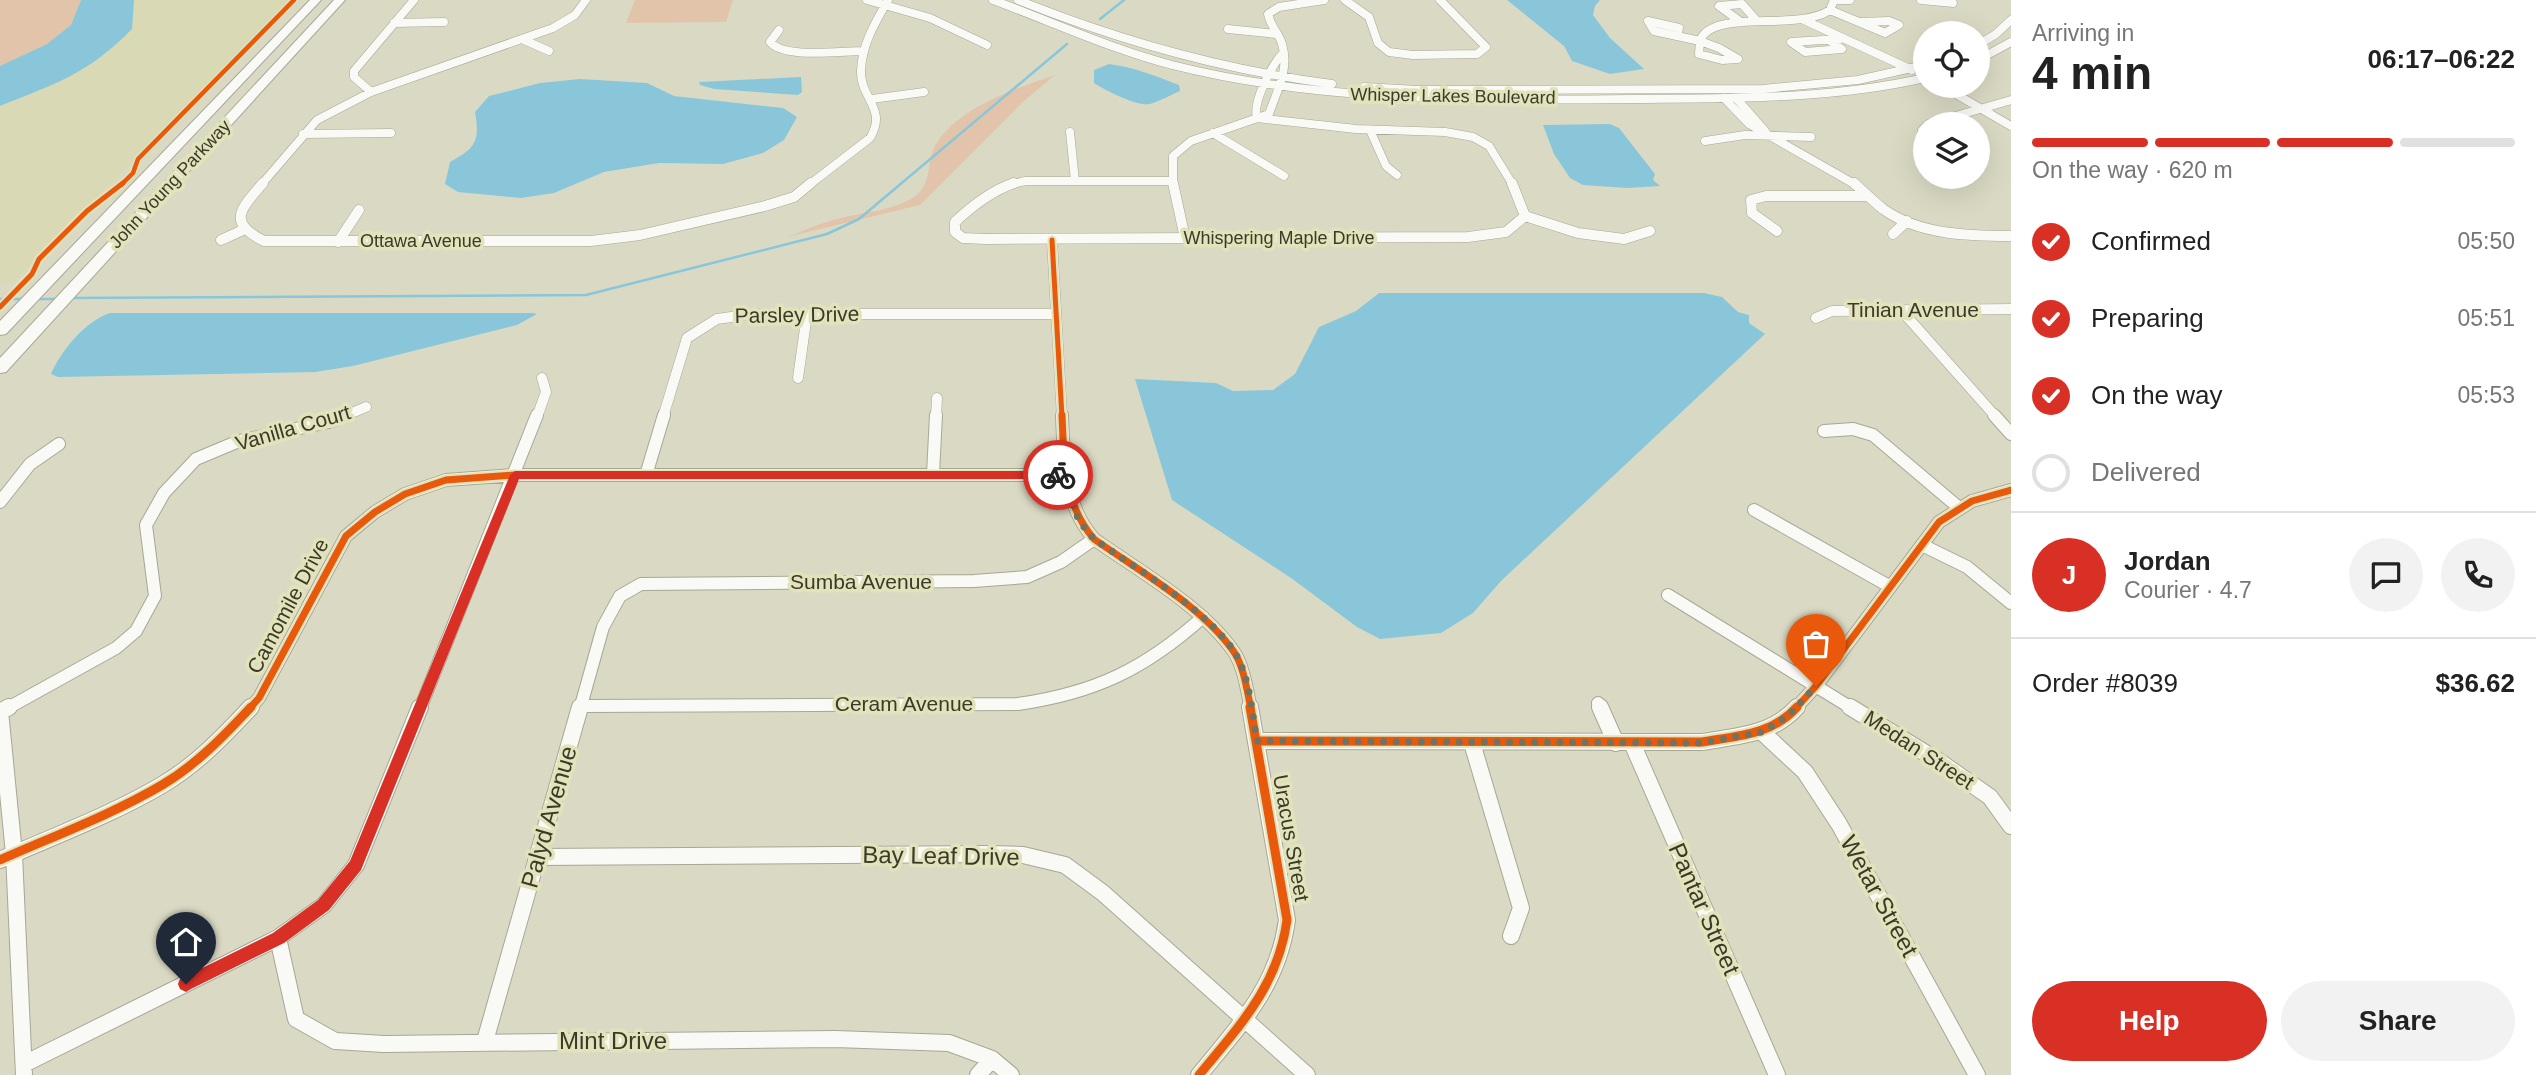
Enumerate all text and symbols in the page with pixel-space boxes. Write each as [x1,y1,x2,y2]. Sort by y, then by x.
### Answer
text: Arriving in [2032,20,2134,46]
map controls [1913,21,1990,189]
button: locate [1913,21,1990,98]
text: 06:17–06:22 [2368,44,2515,74]
text: 4 min [2032,47,2152,99]
street label: Whisper Lakes Boulevard [1350,84,1556,108]
button: layers [1913,112,1990,189]
street label: John Young Parkway [105,116,235,252]
text: On the way · 620 m [2032,157,2233,183]
icon: check [2032,223,2070,261]
text: Confirmed [2091,226,2211,256]
street label: Whispering Maple Drive [1183,228,1375,248]
text: 05:50 [2457,228,2515,254]
street label: Ottawa Avenue [360,231,482,251]
street label: Tinian Avenue [1847,298,1979,321]
icon: check [2032,300,2070,338]
street label: Parsley Drive [734,302,860,327]
text: Preparing [2091,303,2204,333]
text: 05:51 [2457,305,2515,331]
icon: check [2032,377,2070,415]
text: On the way [2091,380,2223,410]
text: 05:53 [2457,382,2515,408]
street label: Vanilla Court [233,400,353,455]
courier [1023,440,1093,510]
icon: bike [1039,456,1077,494]
text: Delivered [2091,457,2201,487]
street label: Camomile Drive [242,534,333,677]
button: chat [2349,538,2423,612]
button: phone [2441,538,2515,612]
text: Jordan [2124,546,2211,576]
text: J [2062,560,2076,590]
street label: Sumba Avenue [790,570,932,593]
text: Courier · 4.7 [2124,577,2252,603]
pin [1786,614,1846,686]
icon: bag [1797,625,1835,663]
text: Order #8039 [2032,668,2178,698]
text: $36.62 [2435,668,2515,698]
street label: Ceram Avenue [835,692,973,715]
street label: Medan Street [1860,706,1979,794]
street label: Palyd Avenue [515,743,582,891]
street label: Uracus Street [1269,773,1314,903]
street label: Wetar Street [1835,830,1924,961]
street label: Pantar Street [1663,839,1746,979]
street label: Bay Leaf Drive [862,841,1020,870]
pin [156,912,216,984]
icon: home [167,923,205,961]
button: Help [2032,981,2267,1061]
button: Share [2281,981,2515,1061]
street label: Mint Drive [559,1027,667,1054]

